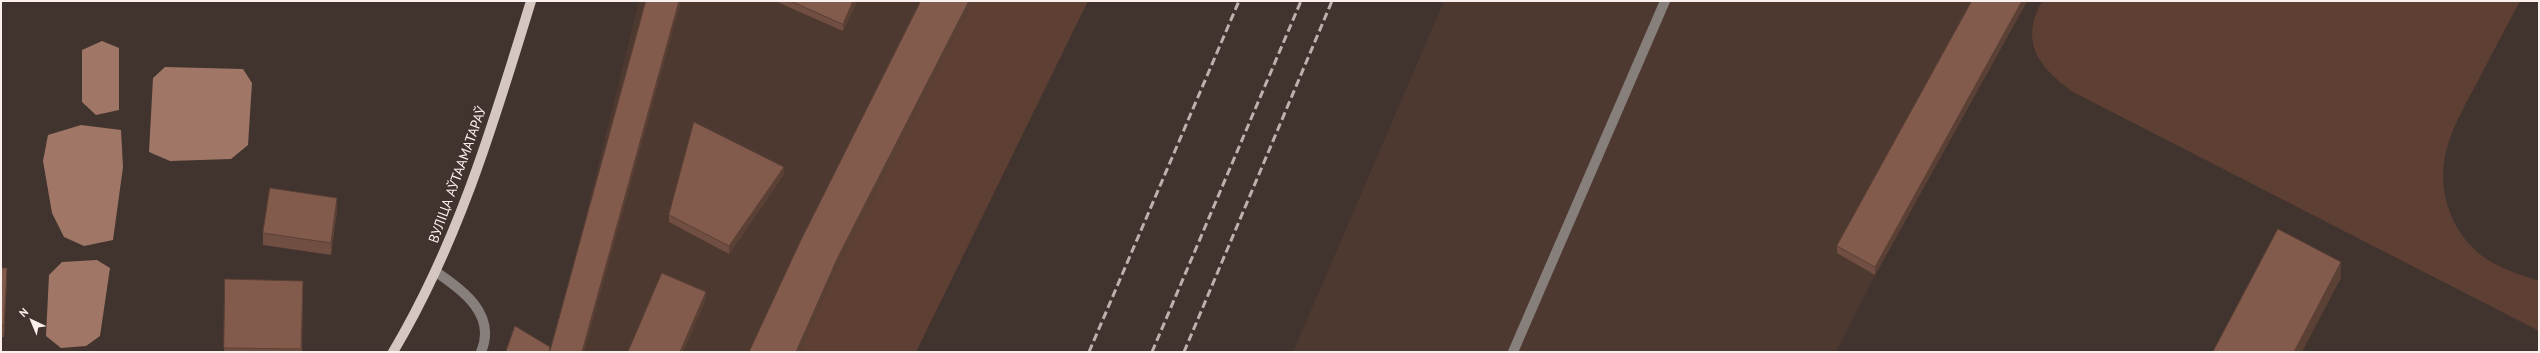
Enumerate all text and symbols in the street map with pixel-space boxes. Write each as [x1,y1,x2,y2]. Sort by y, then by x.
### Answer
street label: ВУЛІЦА АЎТААМАТАРАЎ [425,104,491,246]
north arrow [12,301,52,341]
text: N [16,305,31,320]

